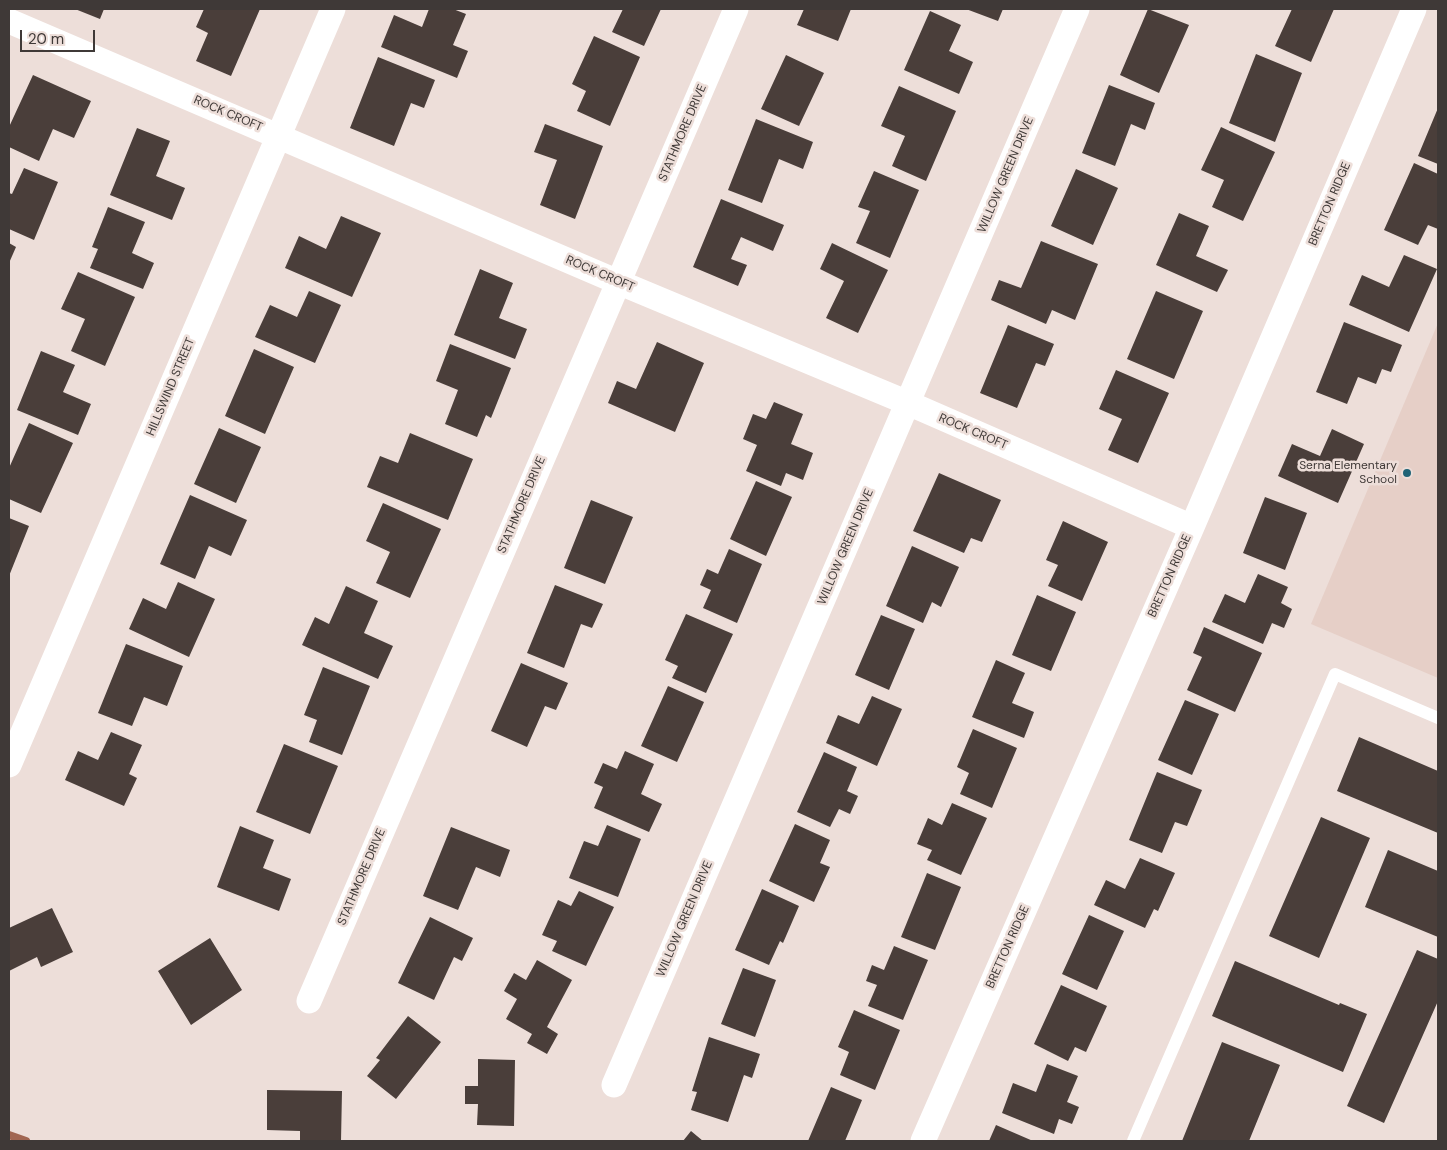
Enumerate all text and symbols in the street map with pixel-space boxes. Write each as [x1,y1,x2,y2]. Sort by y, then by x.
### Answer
scale bar [22,20,98,52]
text: 20 m [28,29,64,49]
street label: STATHMORE DRIVE [656,82,710,184]
street label: ROCK CROFT [191,93,265,135]
street label: WILLOW GREEN DRIVE [975,115,1037,235]
street label: BRETTON RIDGE [1306,160,1354,248]
street label: ROCK CROFT [563,253,637,295]
street label: HILLSWIND STREET [144,336,198,438]
street label: ROCK CROFT [936,411,1010,453]
street label: STATHMORE DRIVE [495,454,549,556]
place label: Serna Elementary School [1299,459,1397,487]
marker: Serna Elementary School [1401,467,1413,479]
street label: WILLOW GREEN DRIVE [815,487,877,607]
street label: BRETTON RIDGE [1145,532,1195,620]
street label: STATHMORE DRIVE [335,826,389,928]
street label: WILLOW GREEN DRIVE [654,859,716,979]
street label: BRETTON RIDGE [983,903,1033,991]

